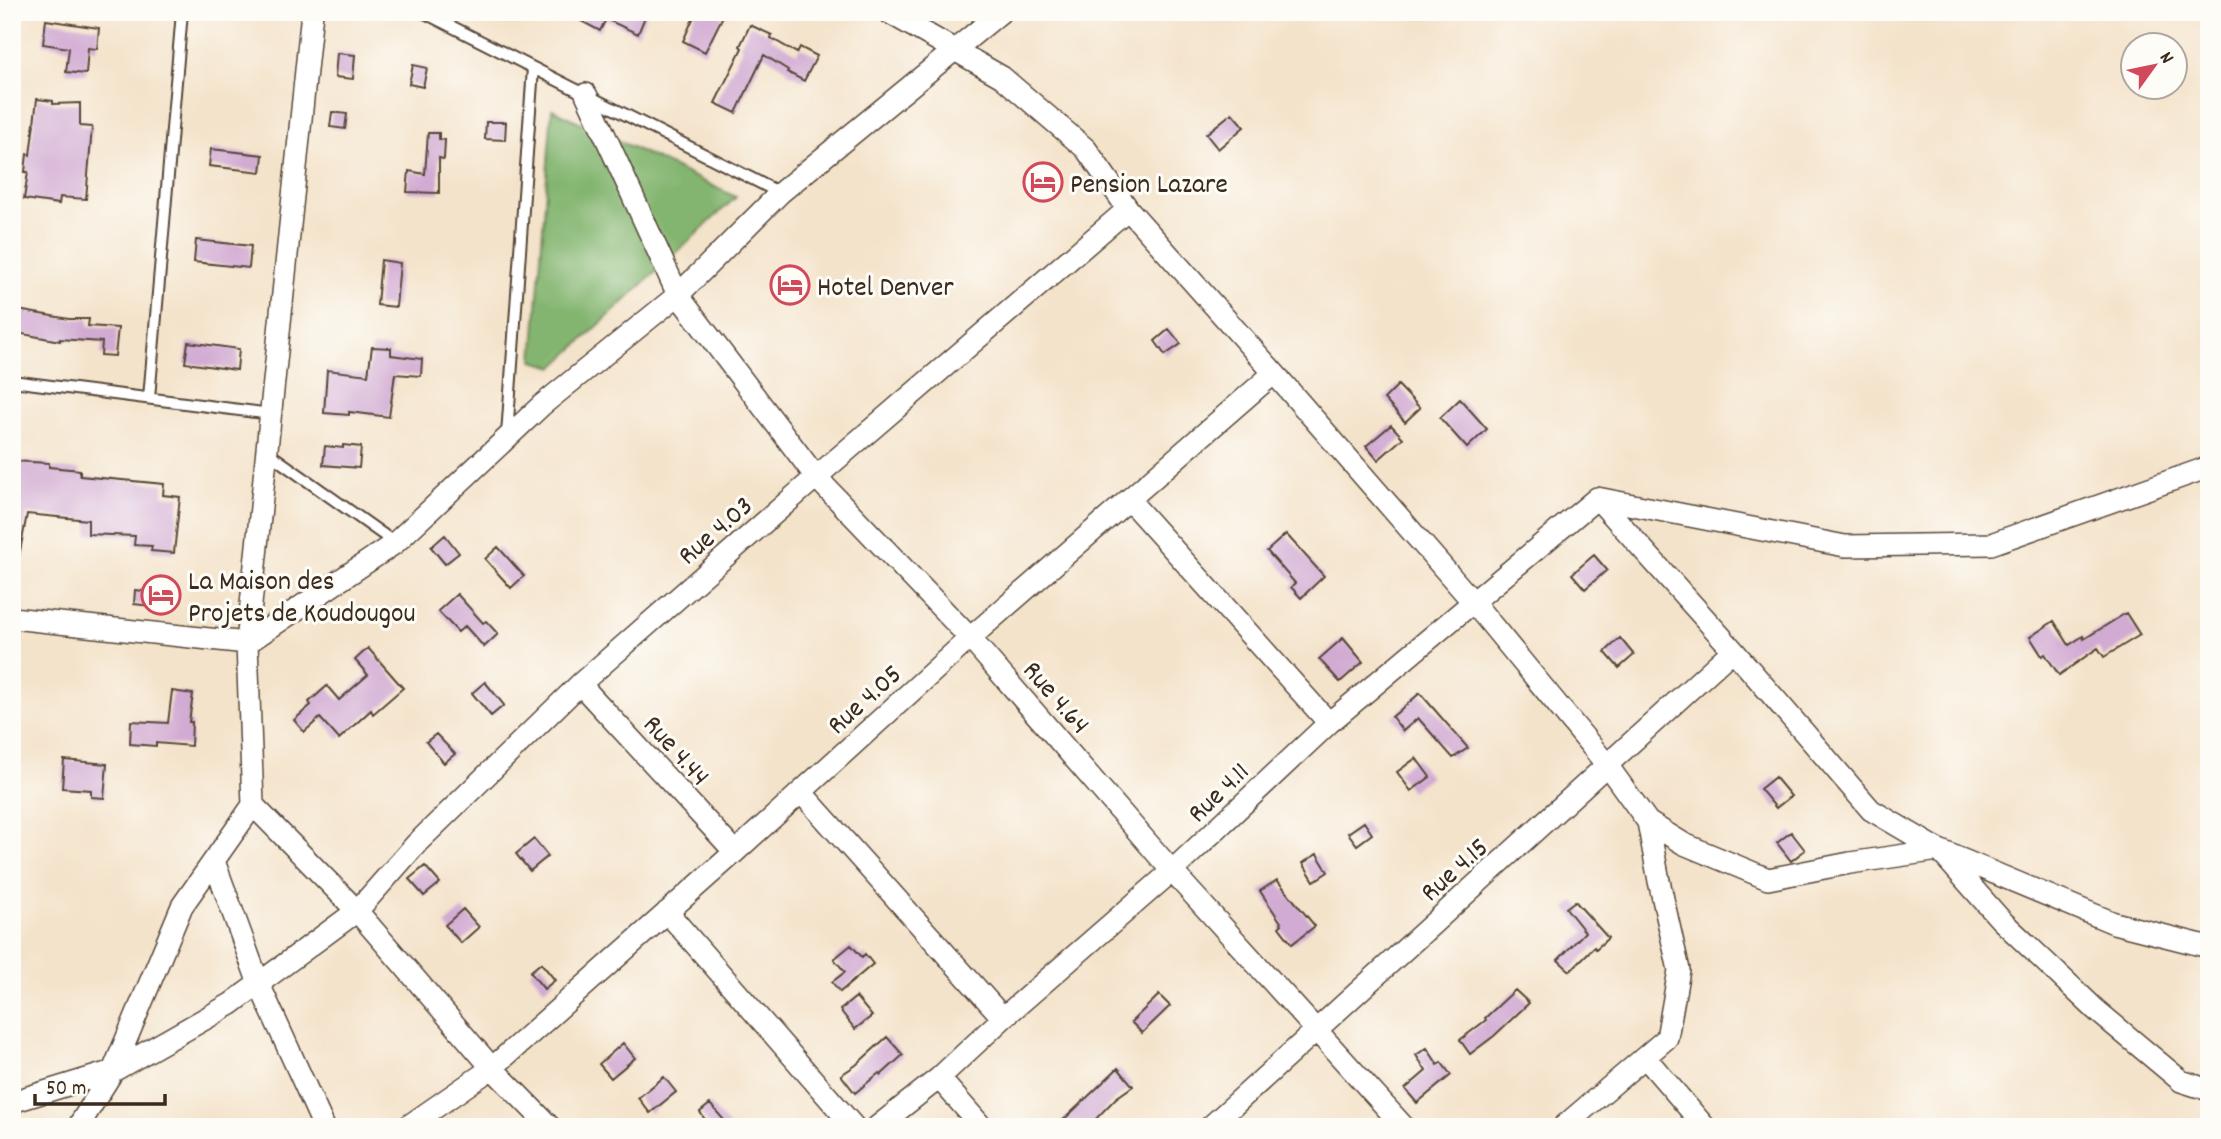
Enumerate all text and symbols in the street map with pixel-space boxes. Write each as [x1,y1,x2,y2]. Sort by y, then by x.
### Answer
north arrow [2120,32,2190,102]
text: N [2151,47,2179,70]
hotel icon: Pension Lazare [1022,161,1064,203]
place label: Pension Lazare [1070,167,1228,207]
hotel icon: Hotel Denver [769,264,811,306]
place label: Hotel Denver [817,270,954,310]
street label: Rue 4.03 [671,489,764,577]
place label: La Maison des Projets de Koudougou [188,564,416,636]
hotel icon: La Maison des Projets de Koudougou [140,574,182,616]
street label: Rue 4.64 [1011,654,1098,745]
street label: Rue 4.05 [820,657,913,746]
street label: Rue 4.44 [631,708,717,797]
street label: Rue 4.11 [1180,755,1261,834]
street label: Rue 4.15 [1413,830,1499,913]
scale bar [35,1062,164,1106]
text: 50 m [46,1075,86,1105]

